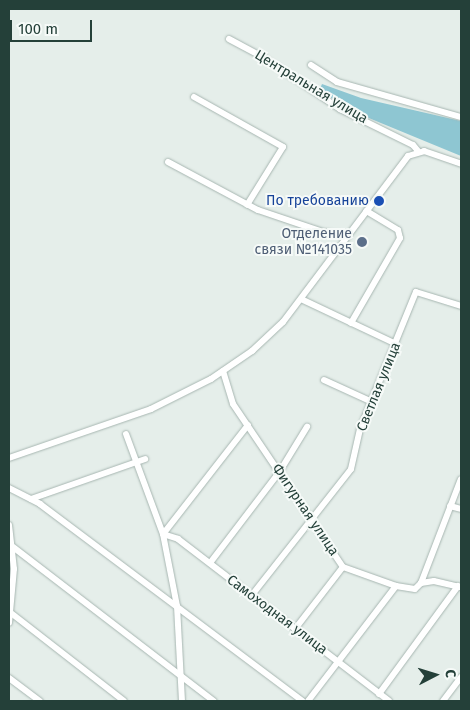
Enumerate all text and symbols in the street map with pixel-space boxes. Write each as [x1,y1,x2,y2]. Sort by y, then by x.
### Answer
scale bar [12,10,95,42]
text: 100 m [18,20,58,38]
street label: Центральная улица [251,47,371,127]
place label: По требованию [266,193,369,209]
marker: По требованию [373,195,385,207]
place label: Отделение связи №141035 [254,226,352,258]
marker: Отделение связи №141035 [356,236,368,248]
street label: Светлая улица [354,340,404,434]
street label: Фигурная улица [268,461,342,559]
street label: Самоходная улица [223,572,331,658]
north arrow [410,650,460,700]
text: С [442,669,459,678]

